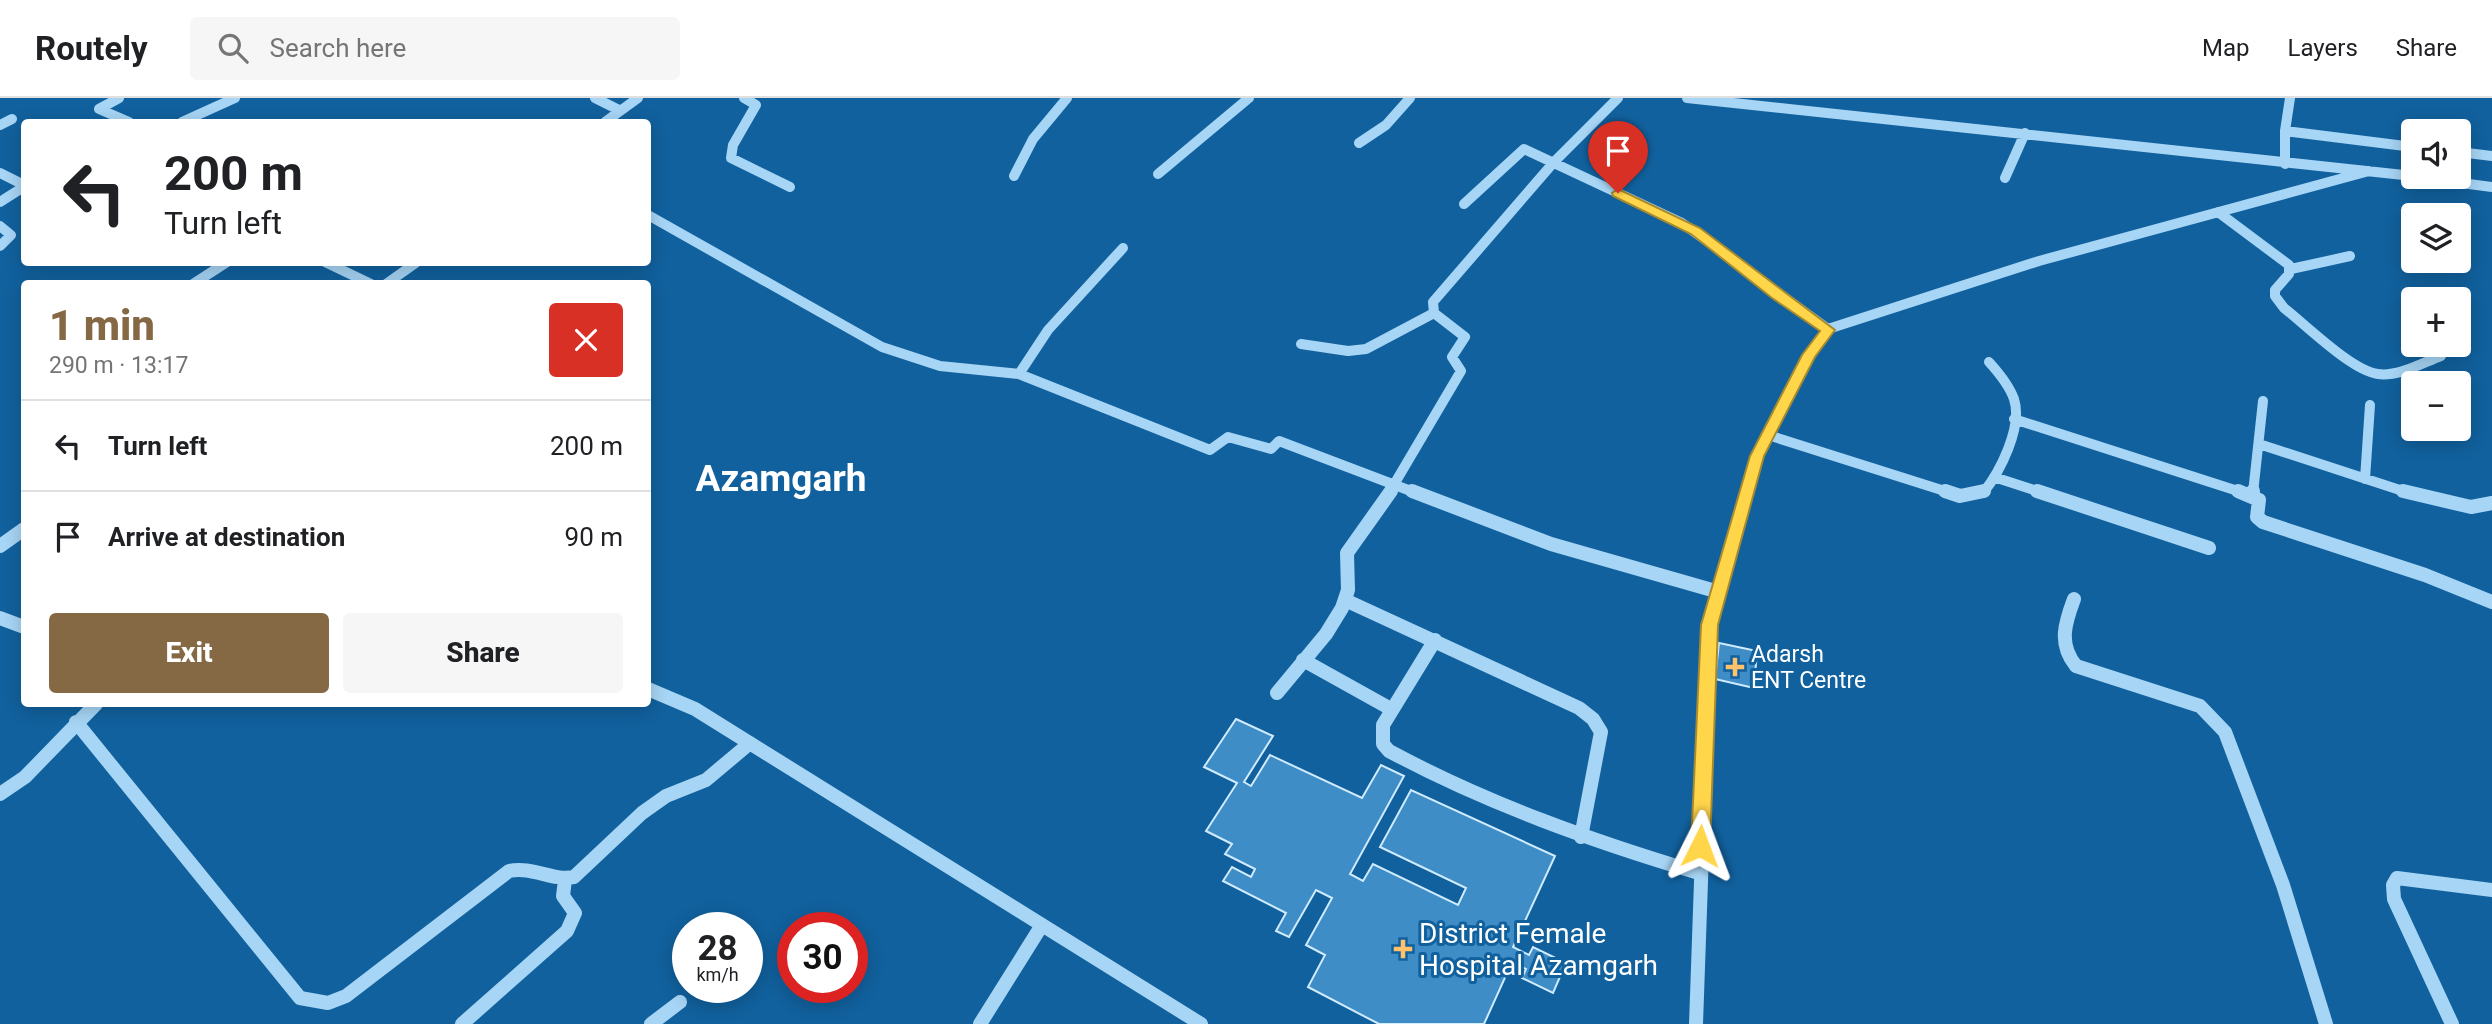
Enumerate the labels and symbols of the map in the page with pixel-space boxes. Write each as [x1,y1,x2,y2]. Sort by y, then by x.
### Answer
pin [1588,121,1648,193]
district label: Azamgarh [696,457,866,500]
place label: Adarsh ENT Centre [1751,641,1866,694]
marker: Adarsh ENT Centre [1725,657,1745,677]
position arrow [1663,809,1737,883]
speed limit sign: 30 [777,912,868,1003]
place label: District Female Hospital Azamgarh [1419,917,1658,982]
marker: District Female Hospital Azamgarh [1393,939,1413,959]

